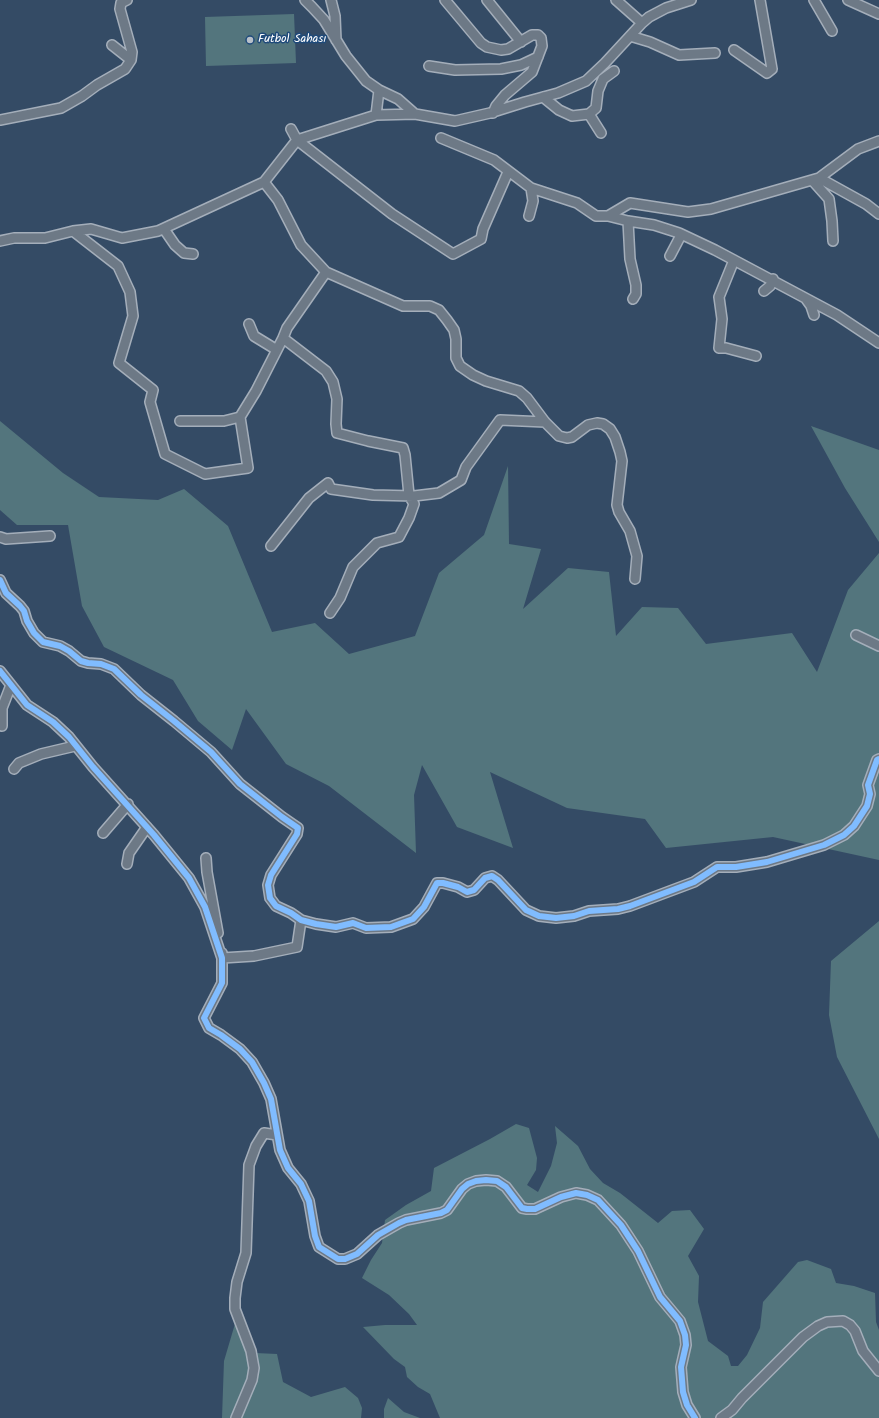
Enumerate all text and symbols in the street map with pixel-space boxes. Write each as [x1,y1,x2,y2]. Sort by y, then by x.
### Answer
place label: Futbol Sahası [258,33,326,47]
marker: Futbol Sahası [245,35,255,45]

